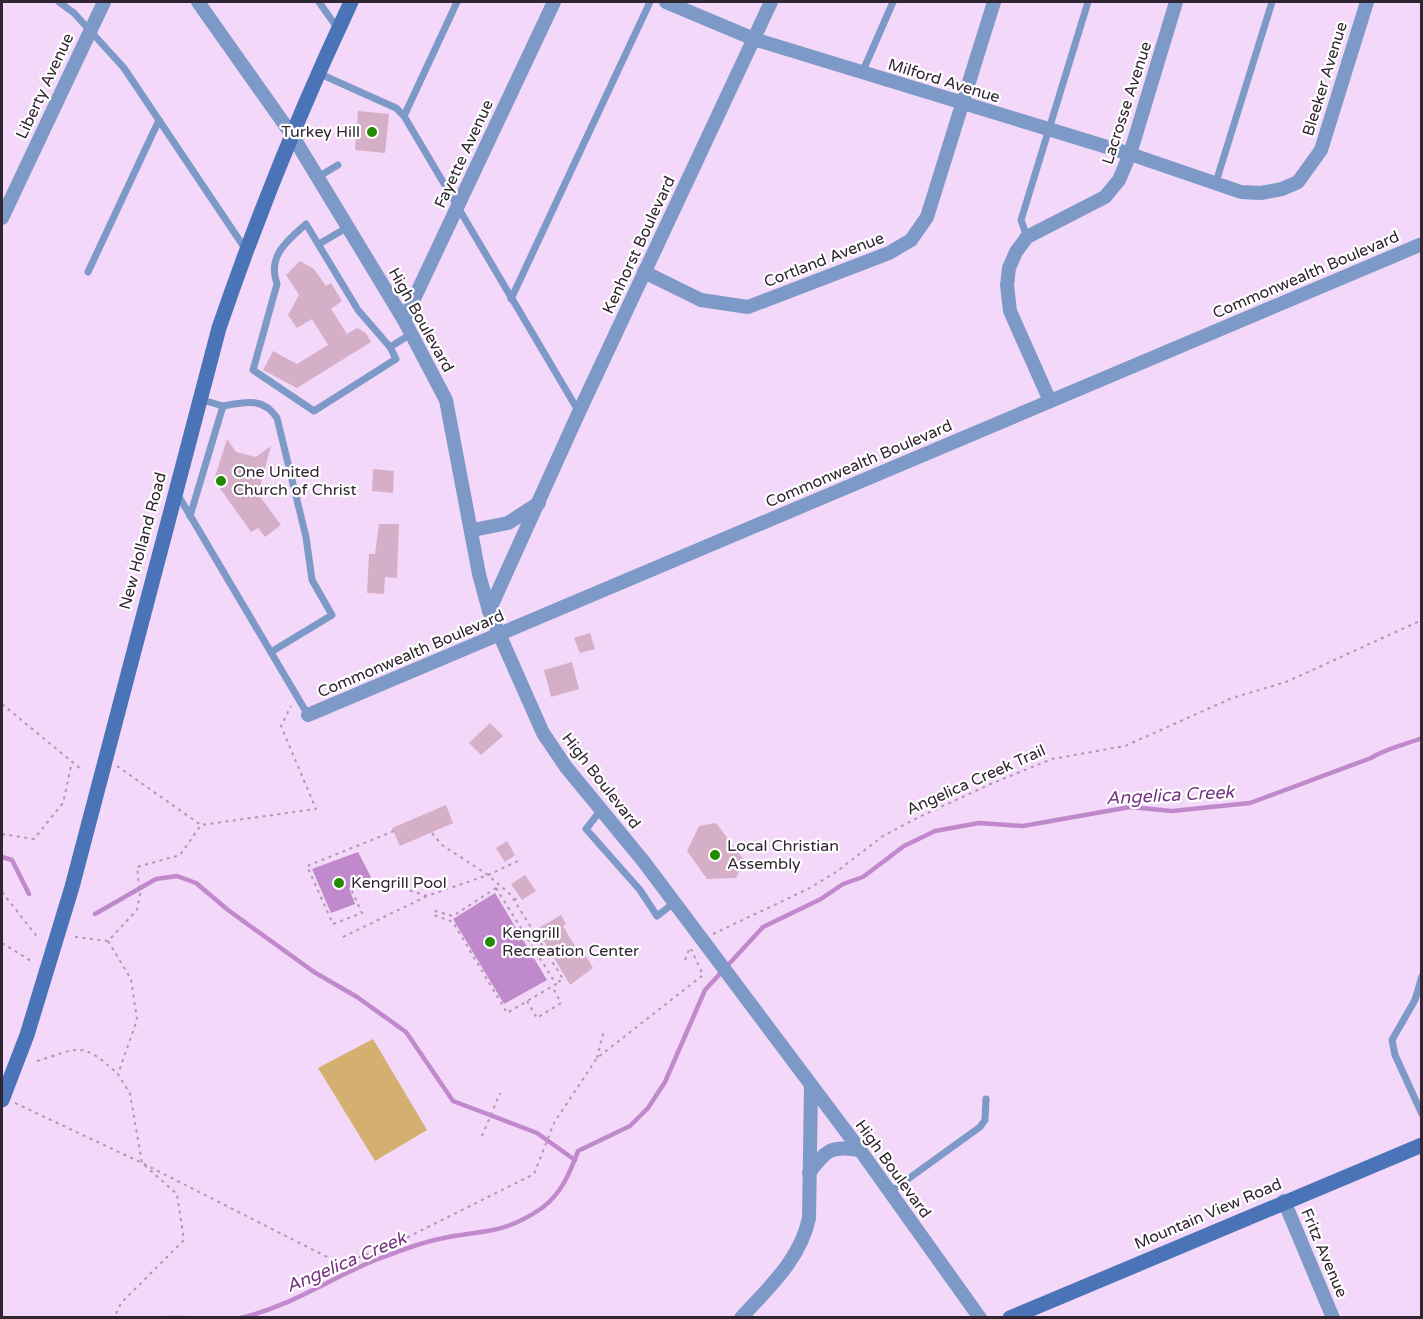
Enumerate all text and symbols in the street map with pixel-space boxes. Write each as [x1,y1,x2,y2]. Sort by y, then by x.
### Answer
street label: Bleeker Avenue [1298,20,1352,138]
street label: Liberty Avenue [12,30,78,142]
street label: Lacrosse Avenue [1098,39,1156,167]
street label: Milford Avenue [886,54,1002,108]
street label: Fayette Avenue [430,97,498,211]
place label: Turkey Hill [281,122,360,142]
marker: Turkey Hill [365,125,379,139]
street label: Kenhorst Boulevard [598,173,680,317]
street label: Commonwealth Boulevard [1210,227,1402,323]
street label: Cortland Avenue [761,228,887,292]
street label: High Boulevard [384,264,458,376]
street label: Commonwealth Boulevard [763,416,955,512]
place label: One United Church of Christ [233,462,357,500]
street label: New Holland Road [115,470,171,612]
marker: One United Church of Christ [214,474,228,488]
street label: Commonwealth Boulevard [315,606,507,702]
street label: High Boulevard [557,729,645,833]
street label: Angelica Creek Trail [903,740,1049,820]
water label: Angelica Creek [1105,781,1236,809]
place label: Local Christian Assembly [727,836,839,874]
marker: Local Christian Assembly [708,848,722,862]
place label: Kengrill Pool [351,873,447,893]
marker: Kengrill Pool [332,876,346,890]
place label: Kengrill Recreation Center [502,923,640,961]
marker: Kengrill Recreation Center [483,935,497,949]
street label: High Boulevard [851,1116,935,1222]
street label: Mountain View Road [1131,1174,1285,1254]
street label: Fritz Avenue [1296,1205,1352,1301]
water label: Angelica Creek [283,1226,410,1297]

